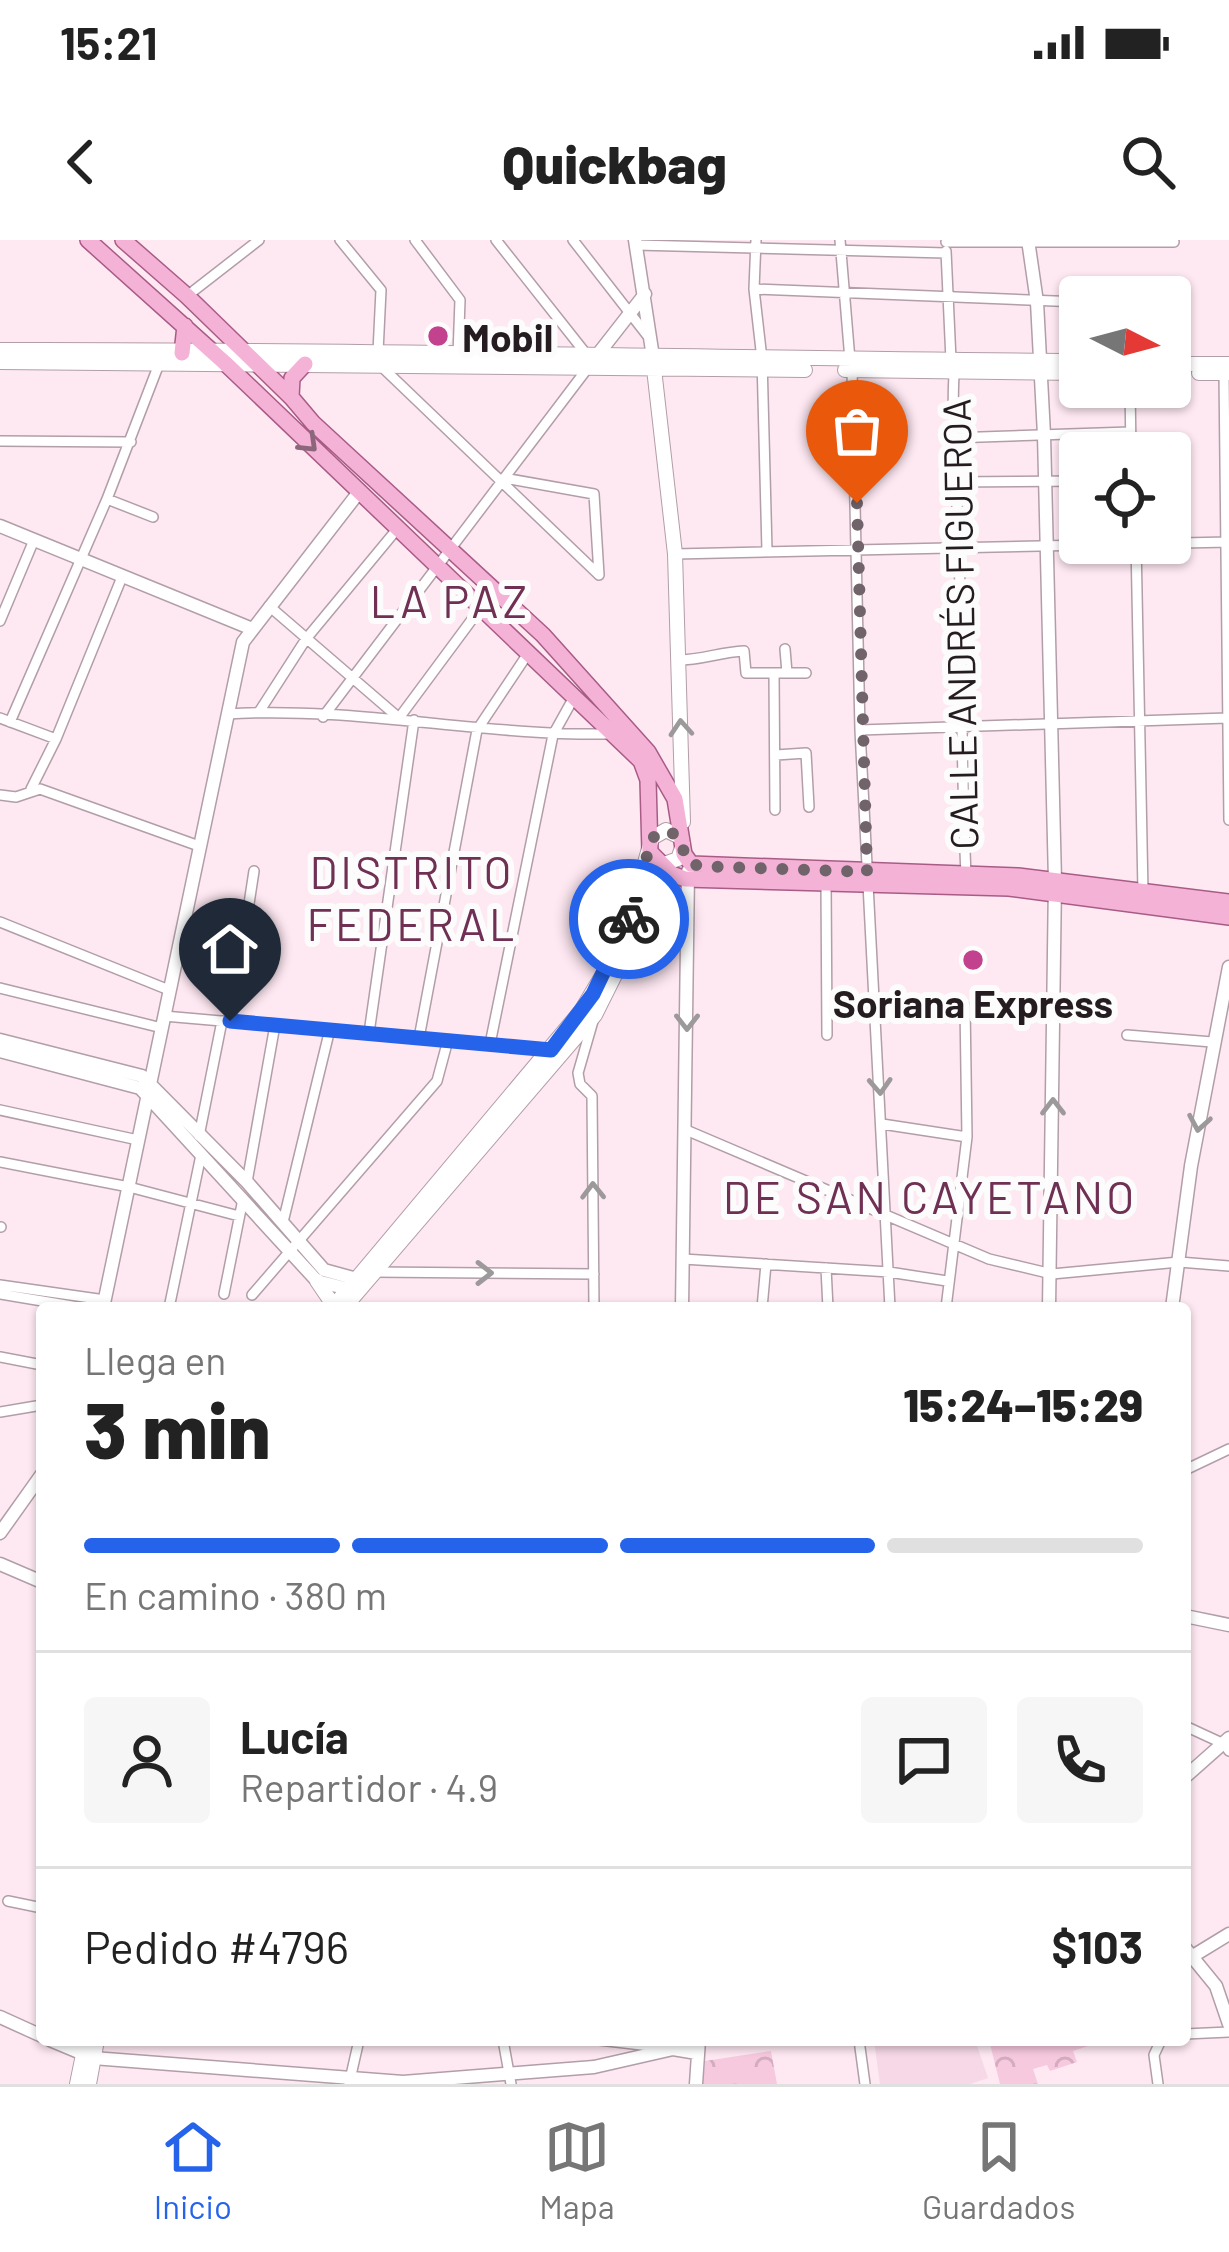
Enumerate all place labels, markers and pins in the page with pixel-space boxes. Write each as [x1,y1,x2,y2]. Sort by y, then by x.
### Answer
place label: Mobil [462,313,553,360]
marker: Mobil [425,323,451,349]
pin [806,380,908,503]
pin [179,898,281,1021]
marker: Soriana Express [960,947,986,973]
place label: Soriana Express [833,979,1113,1026]

